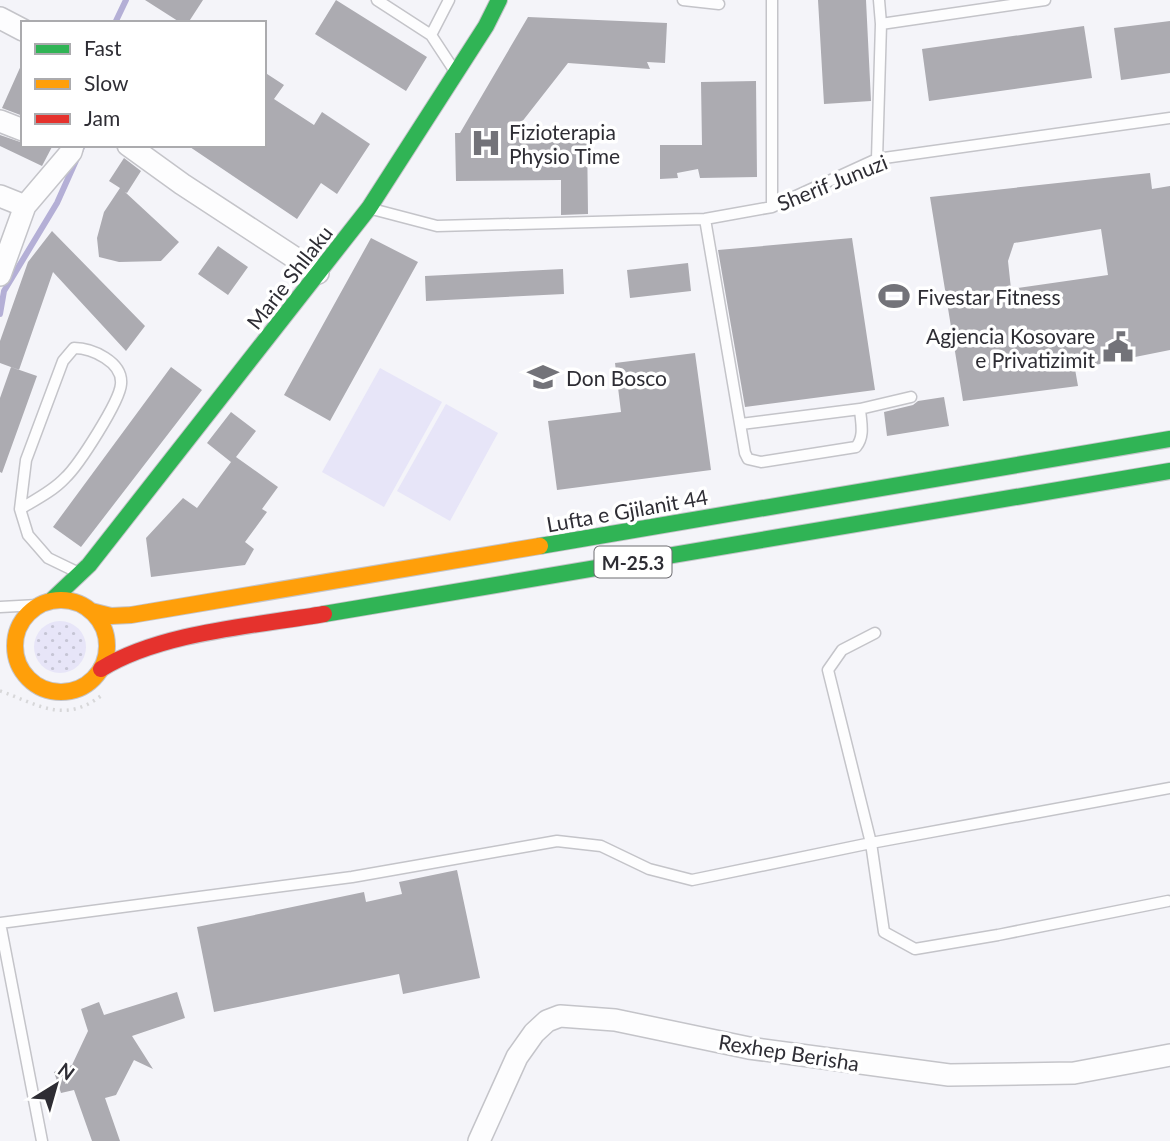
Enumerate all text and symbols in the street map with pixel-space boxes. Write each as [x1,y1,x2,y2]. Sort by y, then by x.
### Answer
legend [21,21,266,147]
text: Fast [84,35,122,60]
text: Slow [84,70,129,95]
text: Jam [84,105,120,130]
place label: Fizioterapia Physio Time [509,119,620,168]
hospital icon: Fizioterapia Physio Time [469,126,503,160]
street label: Sherif Junuzi [773,149,891,215]
street label: Marie Shllaku [241,220,337,334]
sports icon: Fivestar Fitness [877,279,911,313]
place label: Fivestar Fitness [917,284,1061,309]
place label: Agjencia Kosovare e Privatizimit [926,323,1095,372]
public building icon: Agjencia Kosovare e Privatizimit [1101,330,1135,364]
school or university icon: Don Bosco [526,360,560,394]
place label: Don Bosco [566,365,667,390]
street label: Lufta e Gjilanit 44 [544,484,710,536]
road number: M-25.3 [594,547,672,578]
street label: Rexhep Berisha [717,1029,861,1075]
north arrow [21,1050,91,1120]
text: N [54,1057,79,1085]

